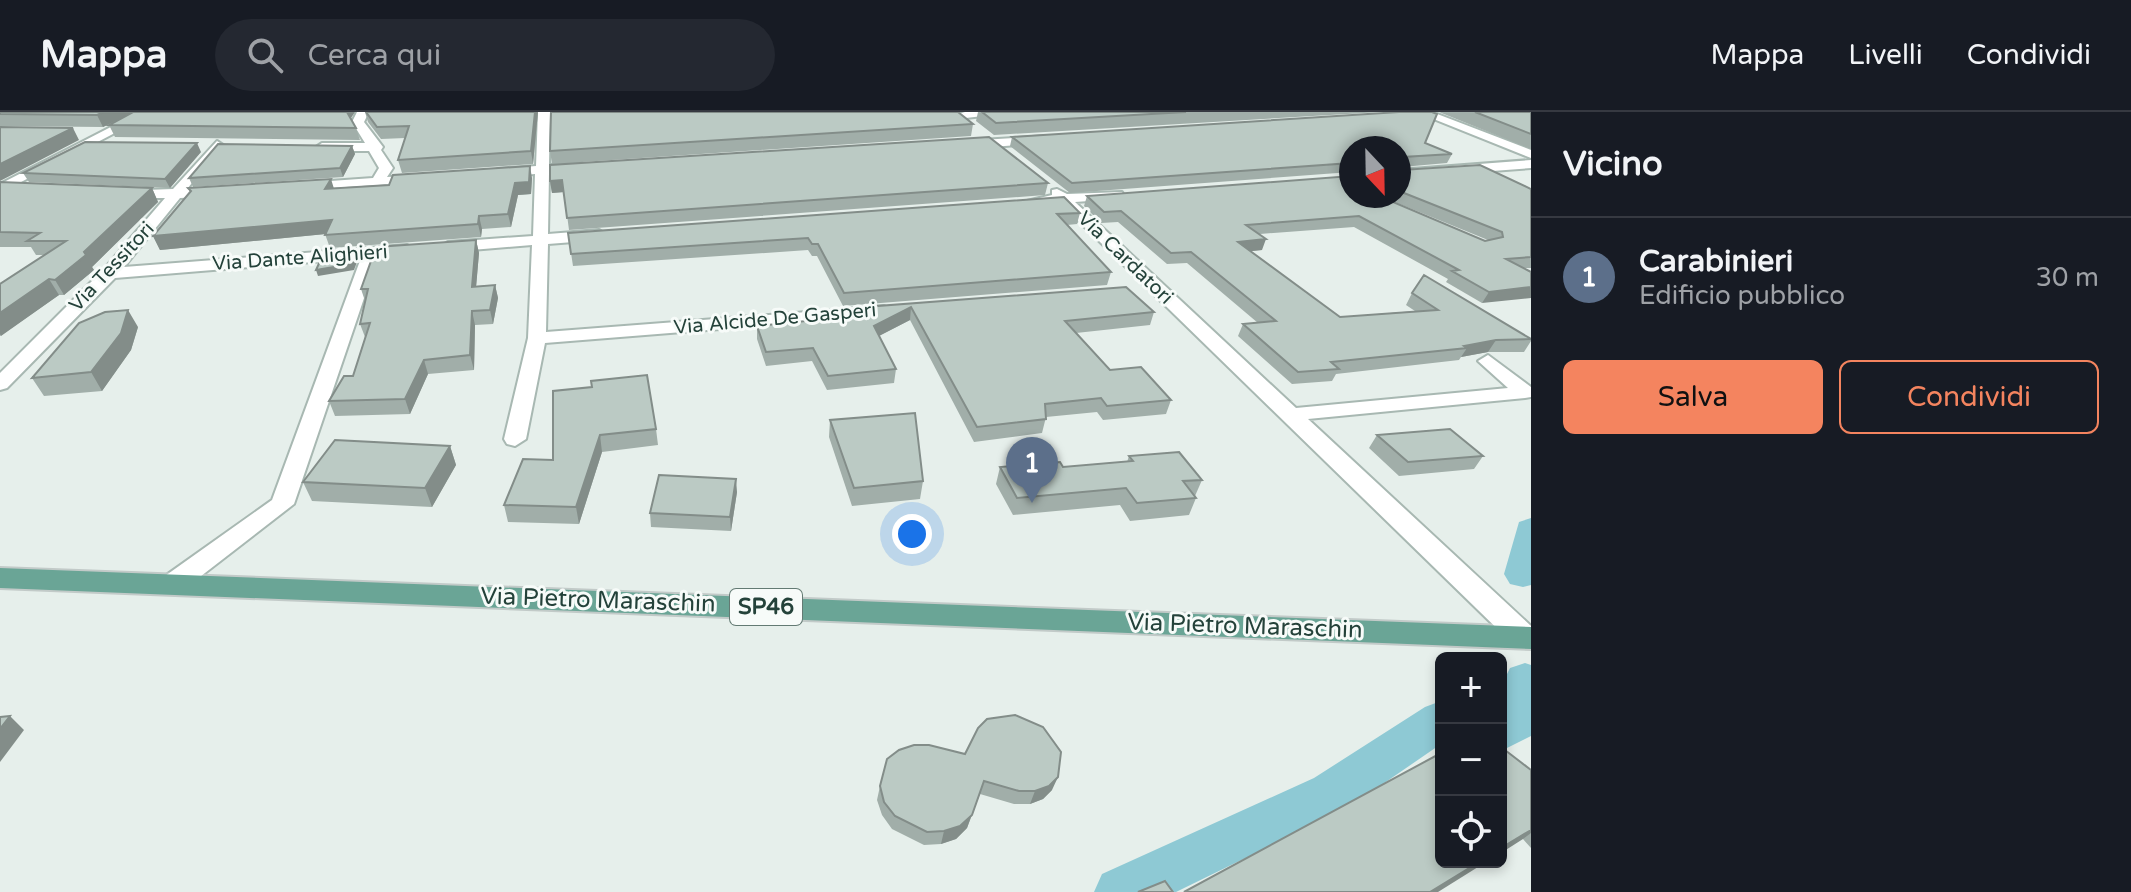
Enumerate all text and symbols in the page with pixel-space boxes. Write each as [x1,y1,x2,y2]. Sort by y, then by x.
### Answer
search box [215,19,775,91]
text: Mappa [40,32,167,78]
icon: search [243,33,287,77]
text: Cerca qui [307,37,441,74]
text: Mappa [1710,38,1804,72]
text: Livelli [1848,38,1923,72]
text: Condividi [1967,38,2091,72]
north arrow [1339,136,1411,208]
text: Vicino [1563,144,1663,185]
street label: Via Cardatori [1072,206,1178,310]
street label: Via Tessitori [64,217,160,317]
street label: Via Dante Alighieri [212,240,388,276]
text: Carabinieri [1639,243,1793,280]
text: 1 [1581,262,1597,293]
text: 30 m [2036,262,2099,293]
text: Edificio pubblico [1639,280,1845,311]
street label: Via Alcide De Gasperi [673,298,877,340]
button: Salva [1563,360,1823,434]
button: Condividi [1839,360,2099,434]
pin: 1 [1006,437,1058,503]
your location [892,514,932,554]
street label: Via Pietro Maraschin [480,581,716,619]
road number: SP46 [730,589,802,625]
street label: Via Pietro Maraschin [1127,607,1363,645]
map controls [1435,652,1507,868]
button: + [1435,652,1507,724]
button: − [1435,724,1507,796]
button: locate [1435,796,1507,868]

